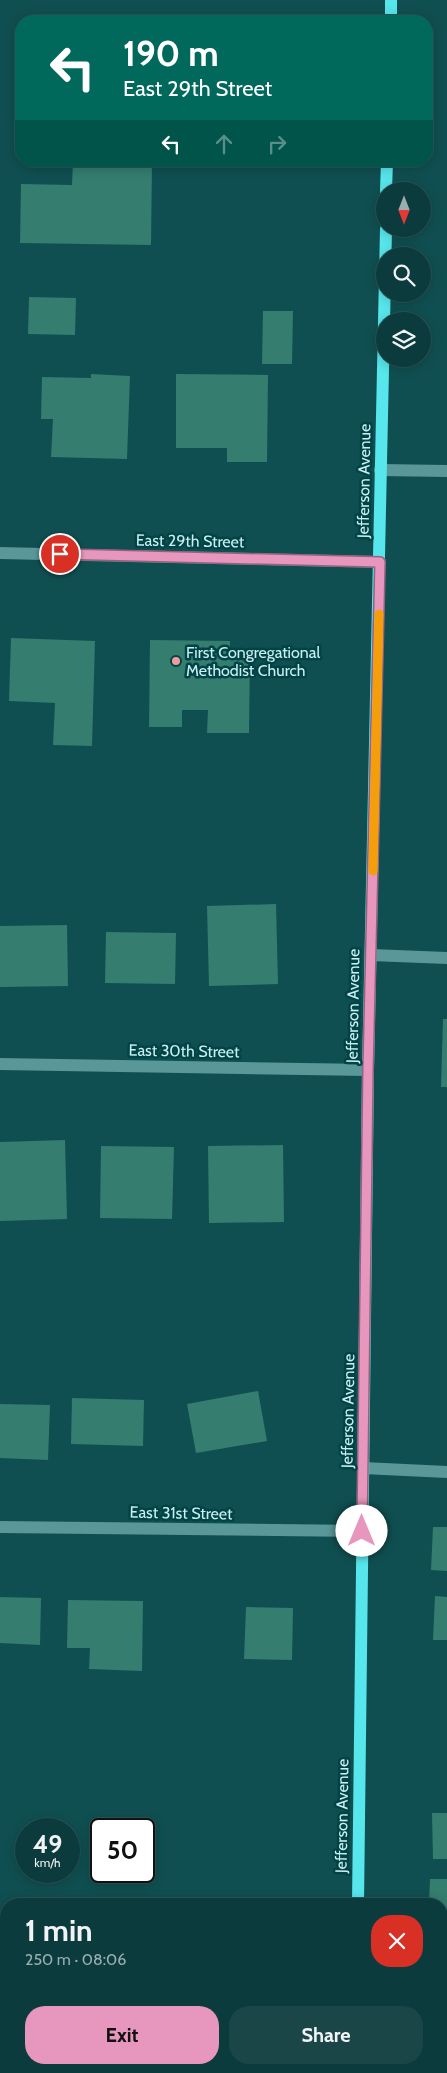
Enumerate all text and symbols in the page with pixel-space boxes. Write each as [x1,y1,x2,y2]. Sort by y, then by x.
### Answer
text: 190 m [123,32,219,75]
icon: left [40,35,105,100]
text: East 29th Street [123,75,272,102]
icon: left [157,130,185,158]
icon: ahead [210,130,238,158]
icon: right [263,130,291,158]
north arrow [376,182,431,238]
map controls [376,182,431,367]
button: search [376,247,431,302]
button: layers [376,312,431,367]
street label: Jefferson Avenue [353,424,374,539]
street label: East 29th Street [136,531,245,551]
pin [39,533,81,575]
icon: arrive [46,540,74,568]
place label: First Congregational Methodist Church [186,643,320,680]
marker: First Congregational Methodist Church [170,655,182,667]
street label: Jefferson Avenue [342,949,363,1064]
street label: East 30th Street [128,1041,240,1061]
street label: Jefferson Avenue [337,1354,358,1469]
street label: East 31st Street [129,1503,233,1523]
position arrow [335,1504,387,1556]
street label: Jefferson Avenue [331,1759,352,1874]
speed limit sign: 50 [90,1818,155,1883]
text: 49 [33,1829,62,1859]
text: km/h [34,1855,61,1870]
text: 1 min [25,1912,93,1949]
button: close [371,1915,423,1967]
text: 250 m · 08:06 [25,1950,126,1969]
button: Exit [25,2006,219,2064]
button: Share [229,2006,423,2064]

